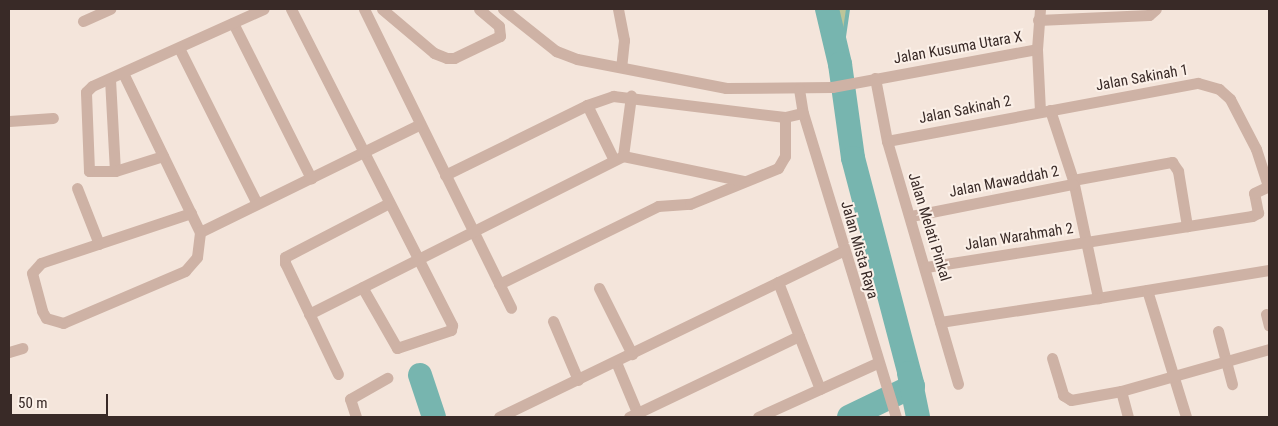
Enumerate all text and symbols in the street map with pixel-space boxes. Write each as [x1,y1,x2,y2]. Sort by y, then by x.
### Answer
street label: Jalan Kusuma Utara X [892,28,1024,68]
street label: Jalan Sakinah 1 [1094,61,1190,95]
street label: Jalan Sakinah 2 [917,92,1013,128]
street label: Jalan Mawaddah 2 [948,163,1060,201]
street label: Jalan Melati Pinkal [904,171,954,283]
street label: Jalan Mista Raya [836,199,882,301]
street label: Jalan Warahmah 2 [964,220,1074,254]
scale bar [12,384,110,416]
text: 50 m [18,394,48,412]

